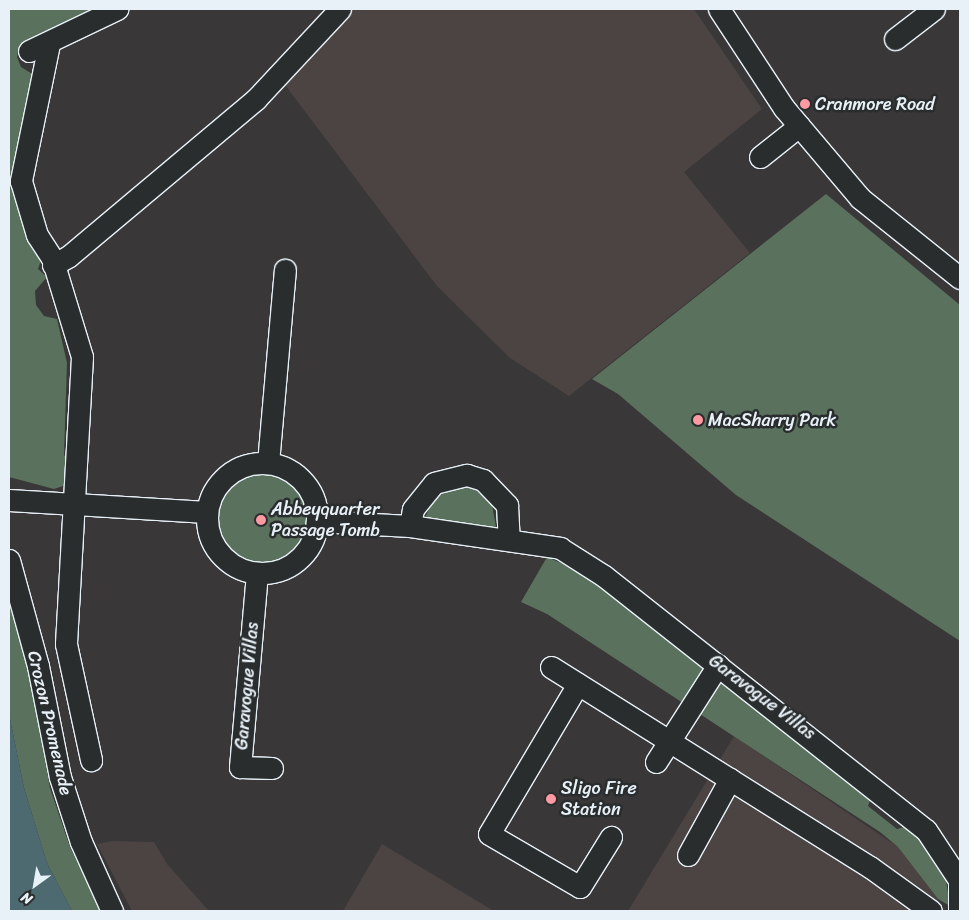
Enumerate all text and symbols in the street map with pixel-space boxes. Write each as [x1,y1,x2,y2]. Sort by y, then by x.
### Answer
place label: Cranmore Road [815,93,935,115]
marker: Cranmore Road [799,98,811,110]
place label: MacSharry Park [708,409,836,431]
marker: MacSharry Park [692,414,704,426]
place label: Abbeyquarter Passage Tomb [271,499,380,542]
marker: Abbeyquarter Passage Tomb [255,514,267,526]
street label: Garavogue Villas [231,621,263,751]
street label: Crozon Promenade [23,648,77,798]
street label: Garavogue Villas [704,650,820,744]
place label: Sligo Fire Station [561,778,637,821]
marker: Sligo Fire Station [545,793,557,805]
north arrow [10,860,60,910]
text: N [16,885,38,911]

